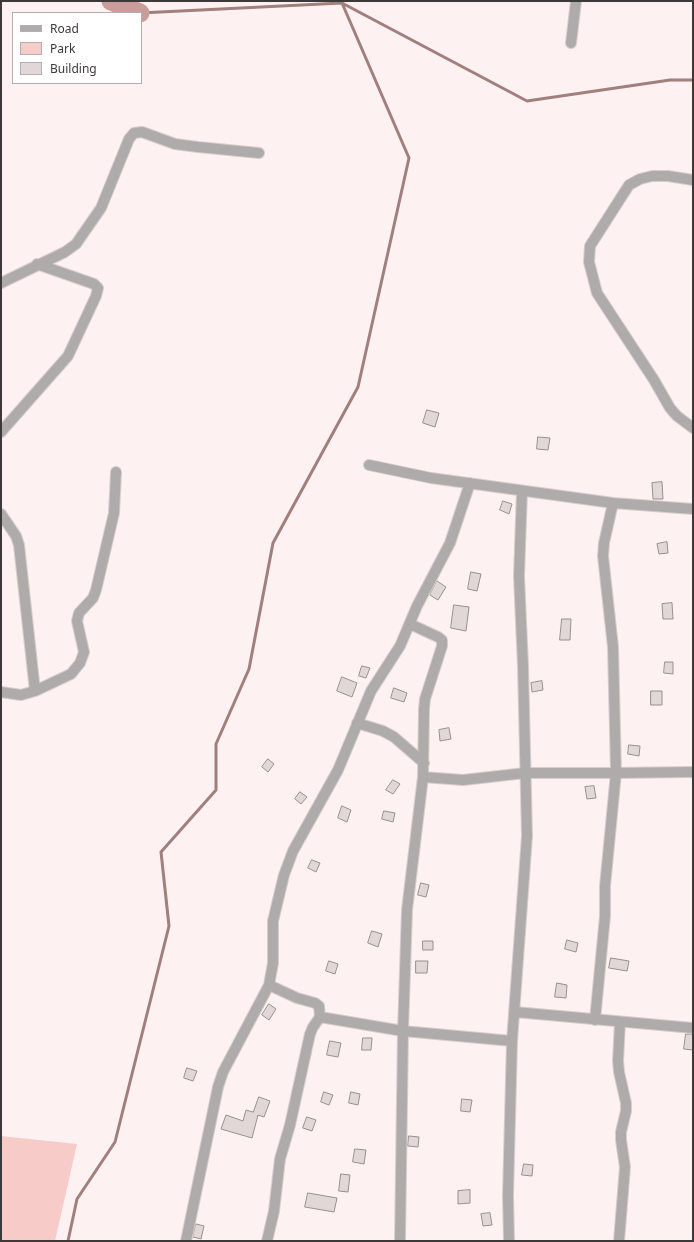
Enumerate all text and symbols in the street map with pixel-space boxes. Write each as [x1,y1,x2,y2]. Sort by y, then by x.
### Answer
legend [12,12,142,84]
text: Road [50,20,79,37]
text: Park [50,40,75,57]
text: Building [50,60,97,77]

